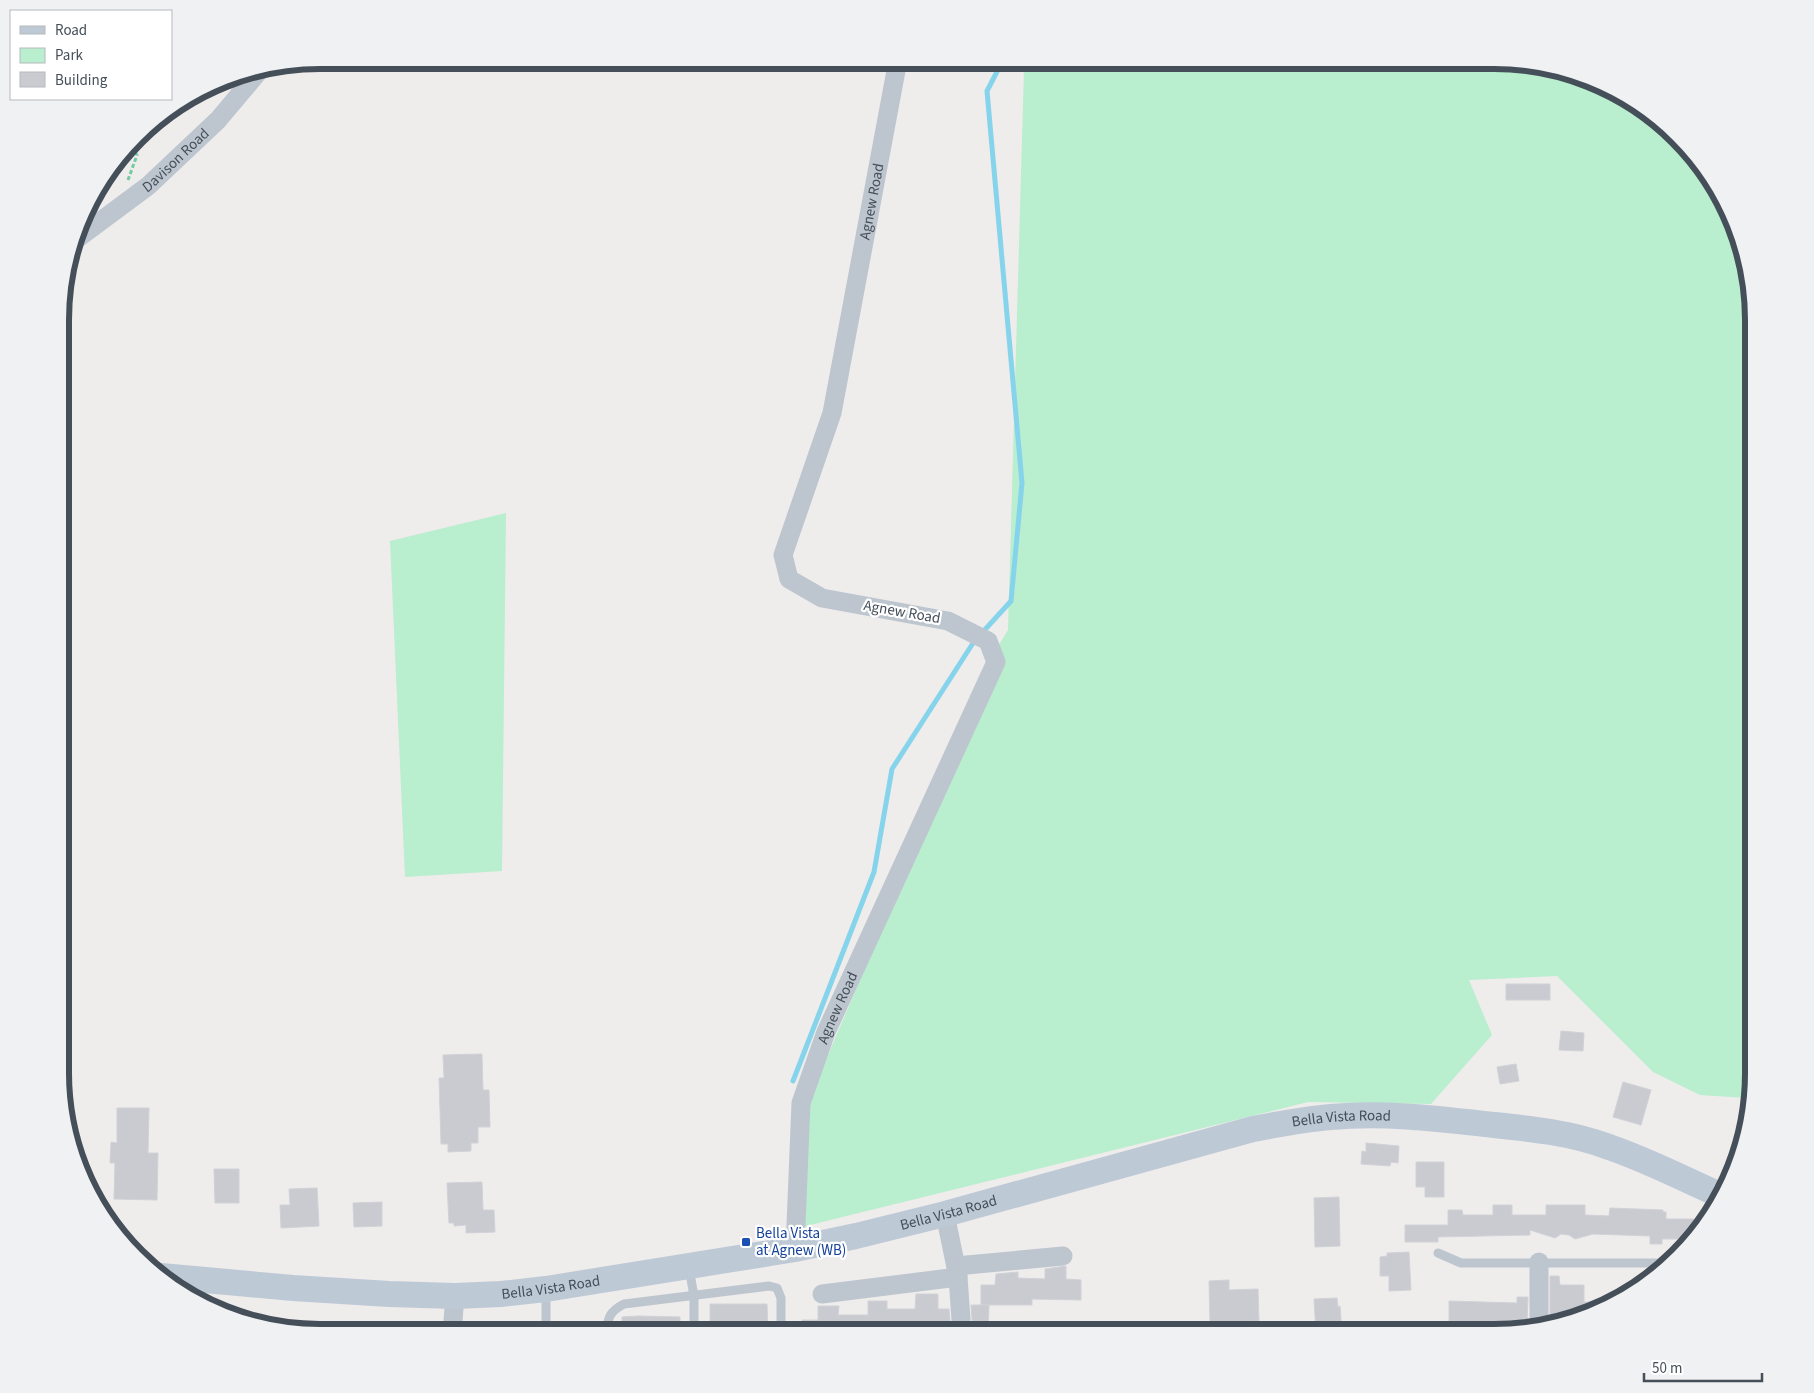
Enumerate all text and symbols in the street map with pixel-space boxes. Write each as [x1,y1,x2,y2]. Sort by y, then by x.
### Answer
legend [10,10,172,100]
text: Road [55,20,87,41]
text: Park [55,45,84,66]
text: Building [55,70,108,91]
street label: Davison Road [138,123,214,197]
street label: Agnew Road [854,162,889,242]
street label: Agnew Road [862,595,942,629]
street label: Agnew Road [812,968,863,1047]
street label: Bella Vista Road [1290,1105,1391,1132]
street label: Bella Vista Road [898,1190,999,1235]
place label: Bella Vista at Agnew (WB) [756,1223,846,1261]
marker: Bella Vista at Agnew (WB) [740,1236,752,1248]
street label: Bella Vista Road [500,1270,602,1304]
scale bar [1644,1350,1762,1382]
text: 50 m [1652,1358,1682,1379]

